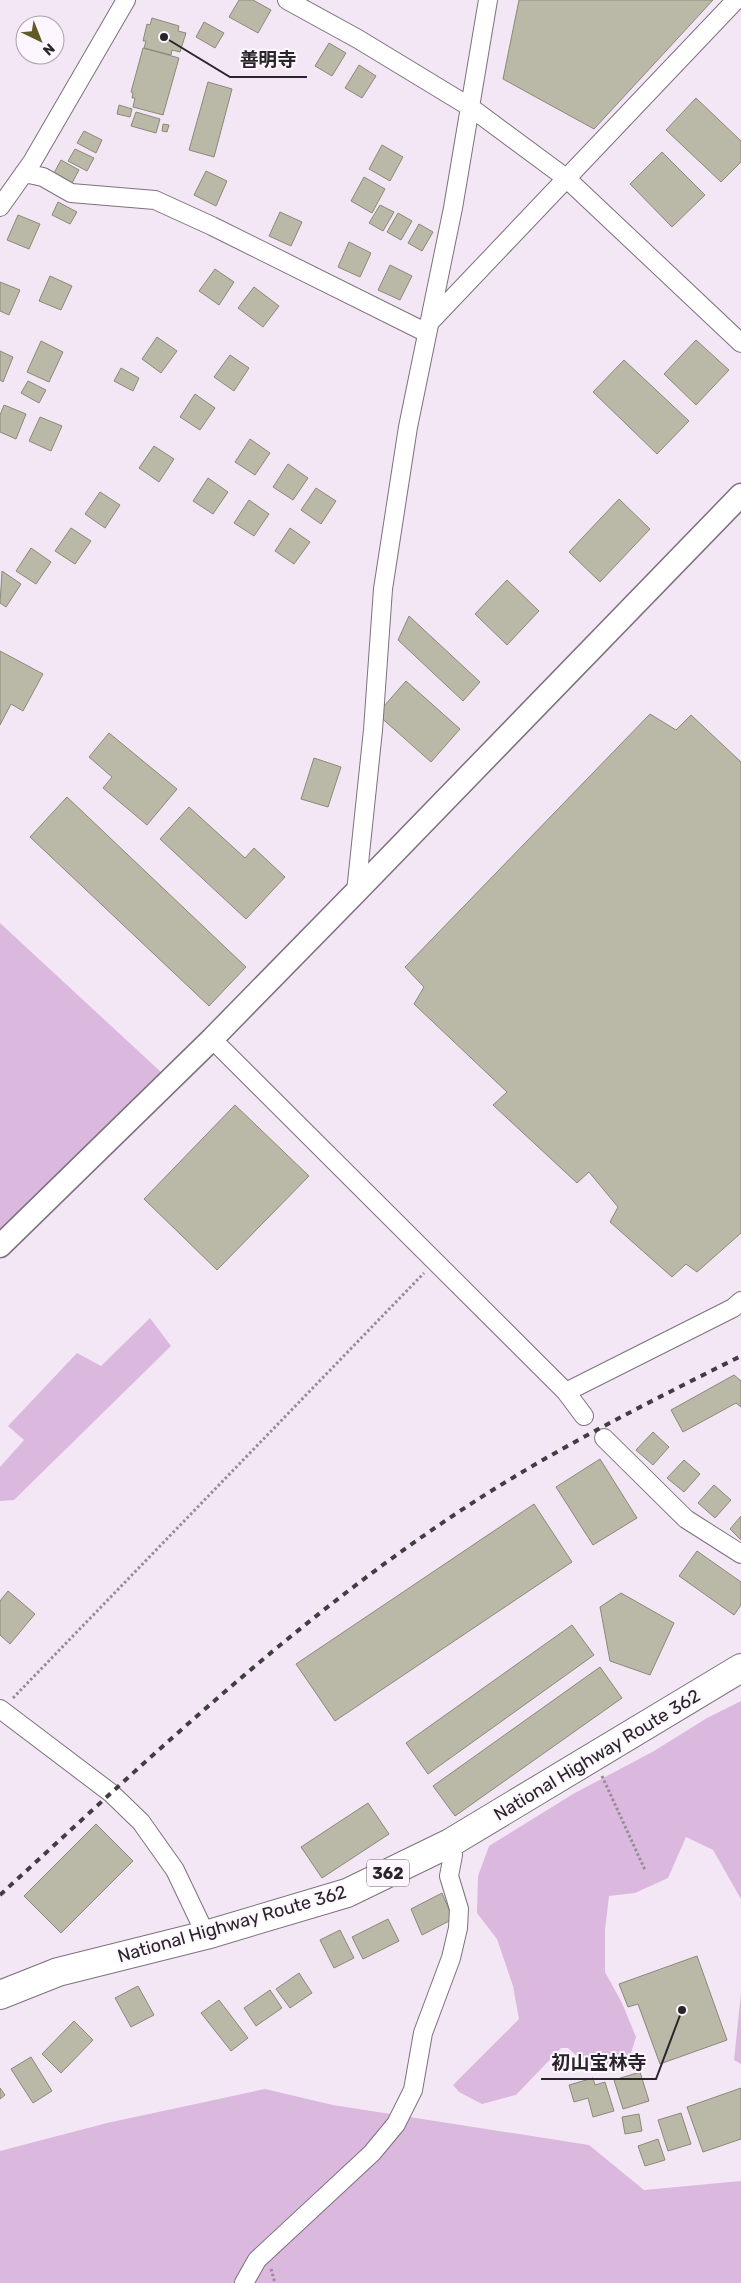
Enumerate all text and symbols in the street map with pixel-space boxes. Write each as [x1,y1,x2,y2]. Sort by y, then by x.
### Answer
north arrow [15,15,65,65]
text: N [39,39,58,59]
callout: 善明寺 [230,43,307,77]
text: 善明寺 [239,48,297,71]
street label: National Highway Route 362 [490,1685,704,1825]
road number: 362 [367,1860,409,1886]
street label: National Highway Route 362 [115,1881,349,1967]
callout: 初山宝林寺 [541,2045,656,2079]
text: 初山宝林寺 [551,2051,647,2074]

